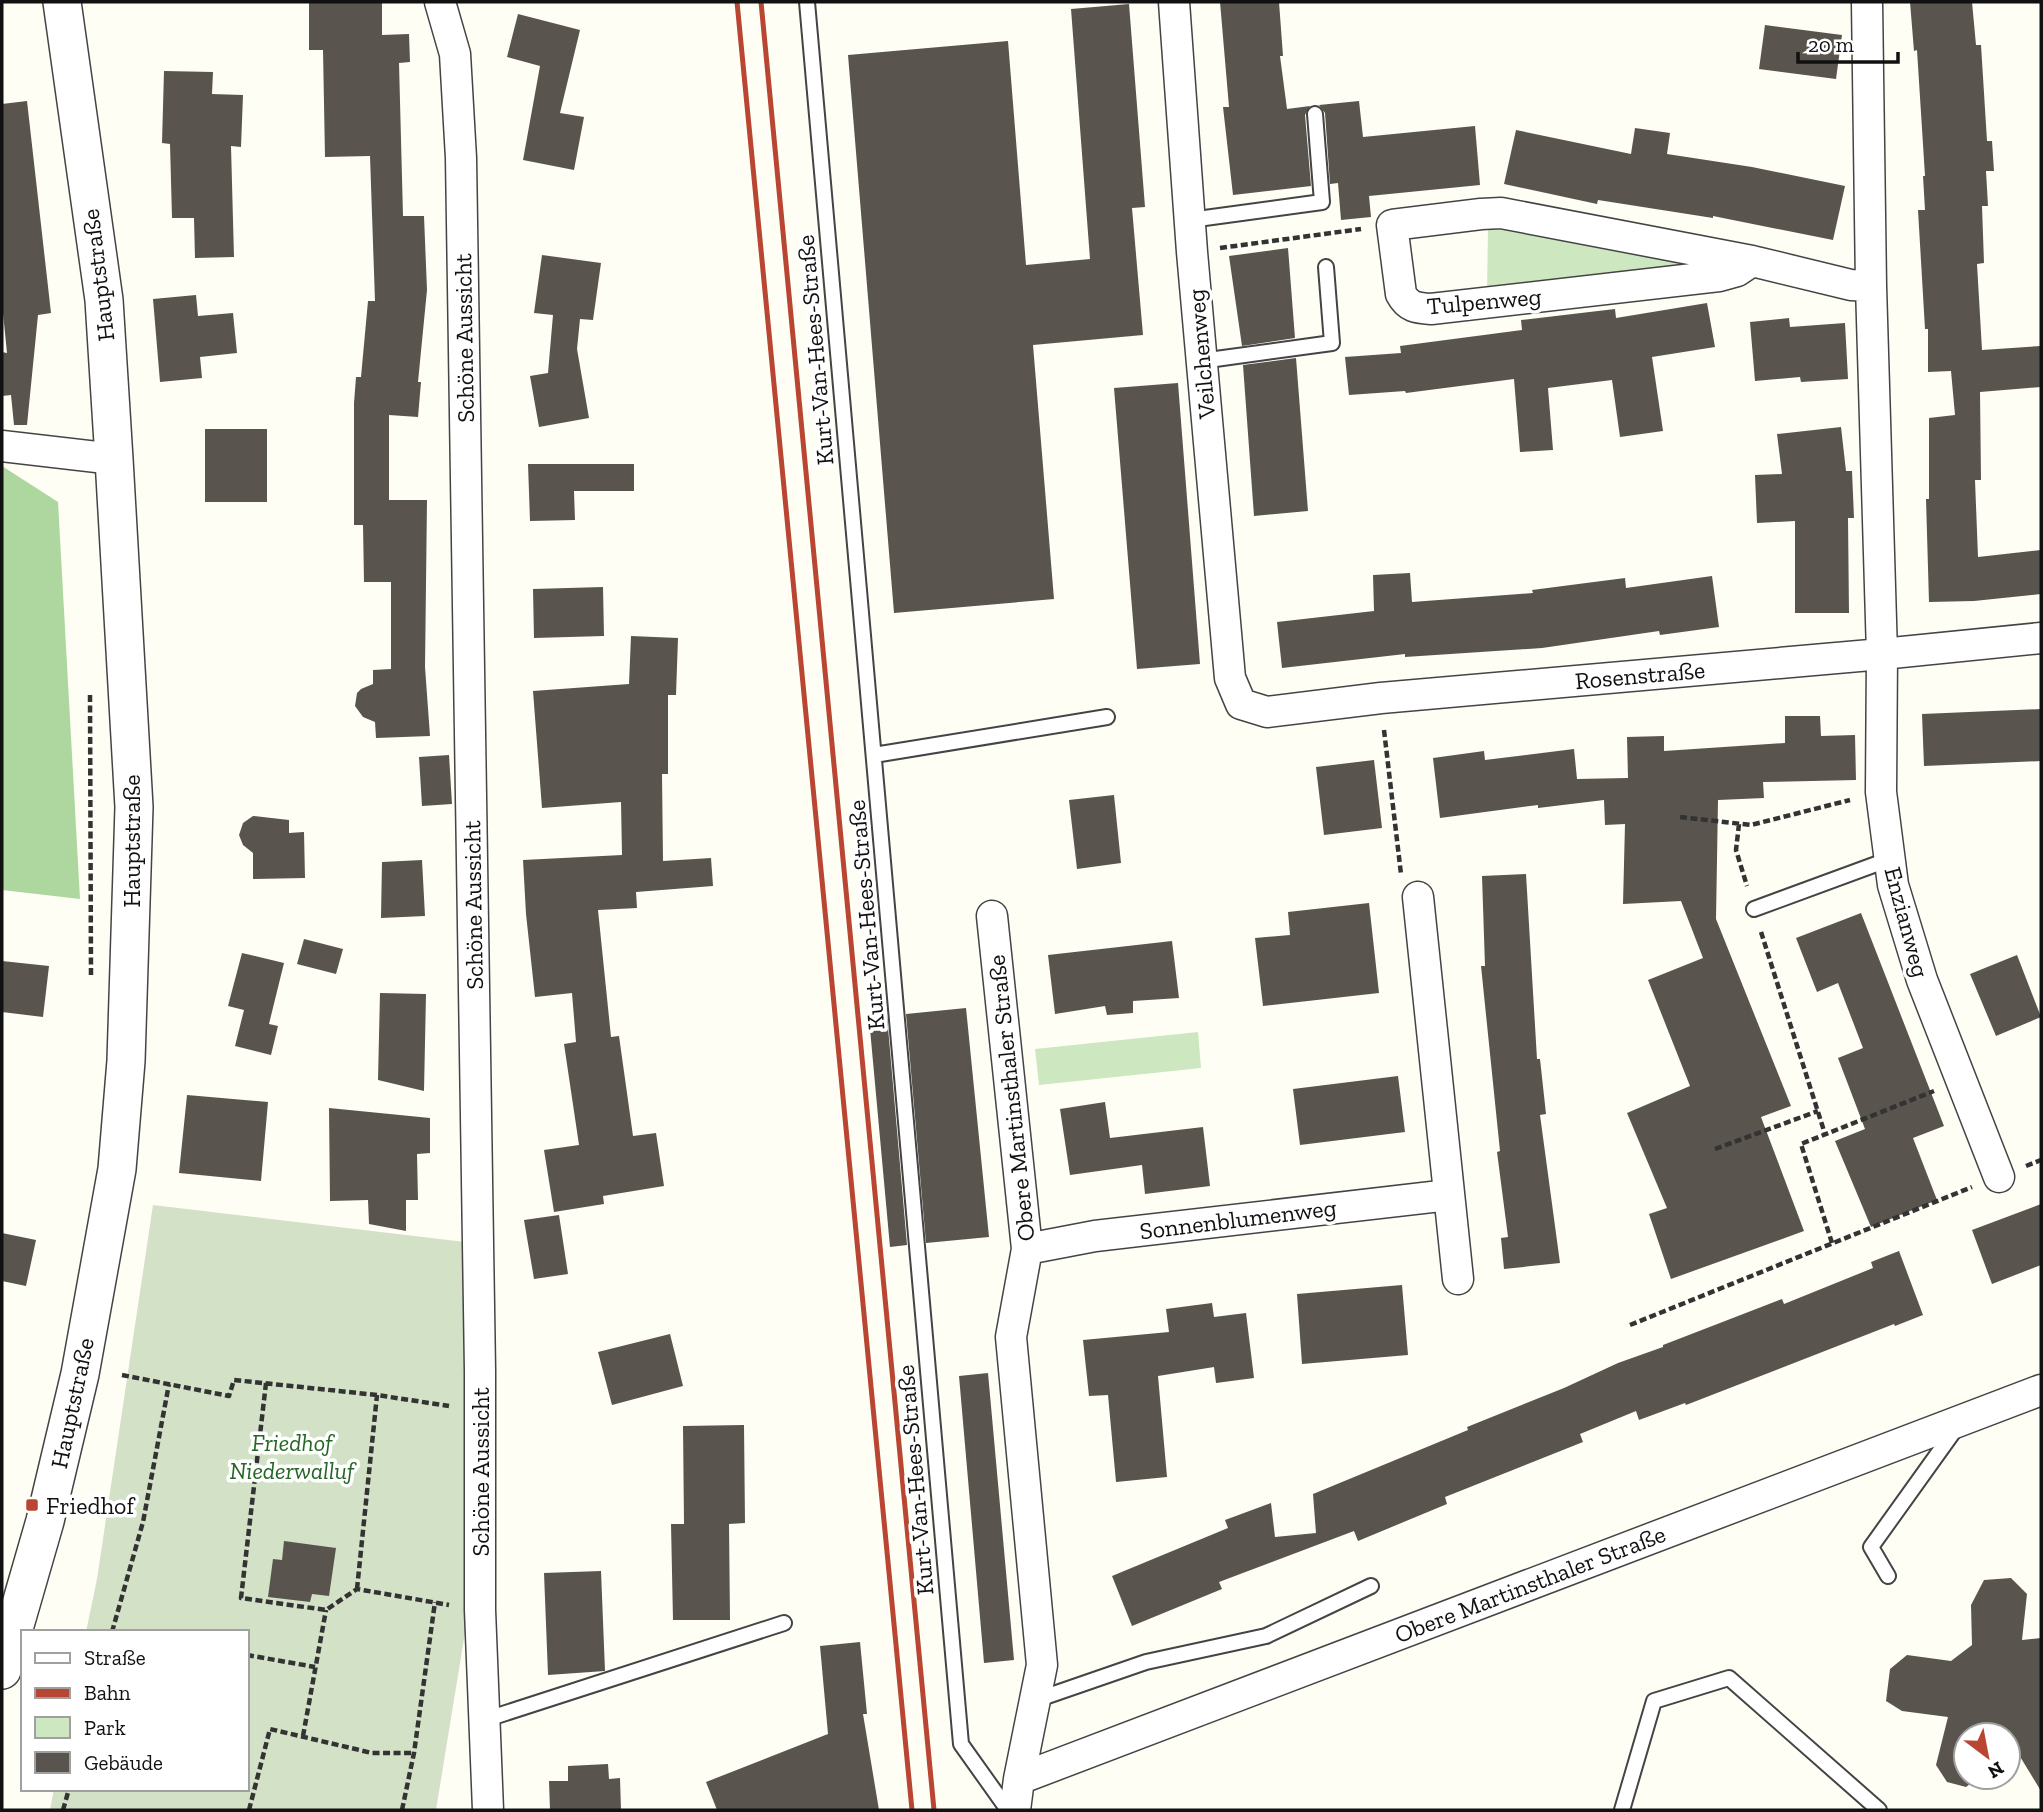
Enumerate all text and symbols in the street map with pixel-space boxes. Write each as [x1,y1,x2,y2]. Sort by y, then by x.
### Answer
scale bar [1798,21,1898,65]
text: 20 m [1808,32,1854,57]
street label: Hauptstraße [75,207,121,343]
street label: Kurt-Van-Hees-Straße [791,234,839,466]
street label: Schöne Aussicht [448,253,480,423]
street label: Tulpenweg [1425,282,1543,320]
street label: Veilchenweg [1181,288,1221,421]
street label: Rosenstraße [1574,655,1706,695]
street label: Hauptstraße [117,774,146,908]
street label: Kurt-Van-Hees-Straße [842,799,890,1031]
street label: Schöne Aussicht [457,820,489,990]
street label: Enzianweg [1878,864,1936,980]
street label: Obere Martinsthaler Straße [982,953,1040,1243]
street label: Sonnenblumenweg [1138,1193,1338,1245]
street label: Hauptstraße [44,1335,100,1471]
street label: Kurt-Van-Hees-Straße [891,1364,939,1596]
street label: Schöne Aussicht [466,1387,495,1557]
park label: Friedhof Niederwalluf [230,1428,357,1485]
place label: Friedhof [46,1491,136,1520]
marker: Friedhof [24,1497,40,1513]
street label: Obere Martinsthaler Straße [1390,1519,1670,1649]
legend [21,1630,248,1791]
text: Straße [84,1645,146,1670]
text: Bahn [84,1680,131,1705]
text: Park [84,1715,126,1740]
north arrow [1952,1721,2022,1791]
text: Gebäude [84,1750,163,1775]
text: N [1984,1756,2008,1784]

